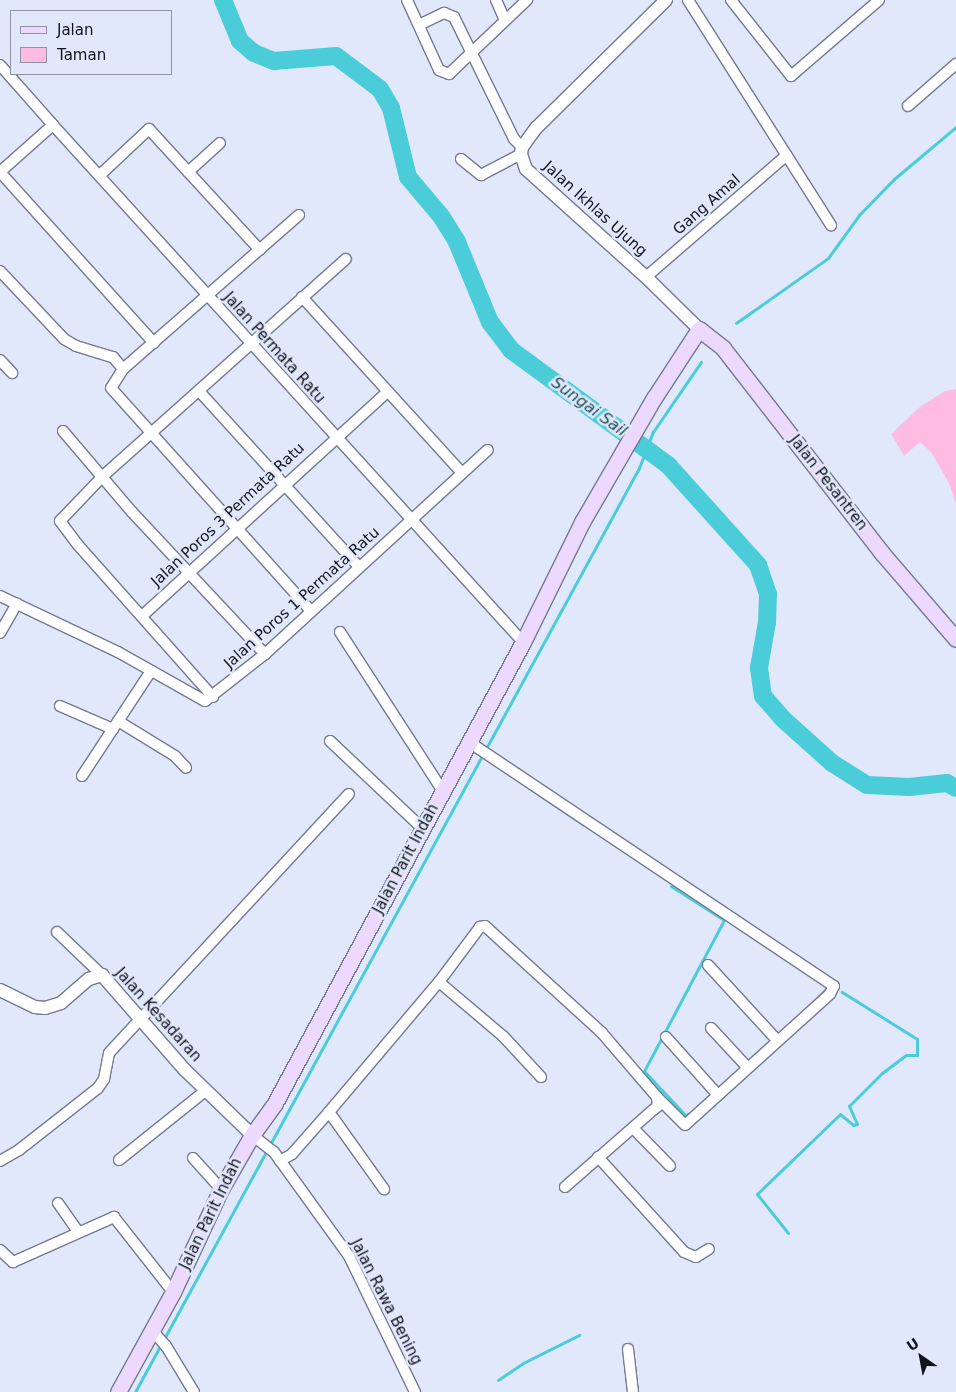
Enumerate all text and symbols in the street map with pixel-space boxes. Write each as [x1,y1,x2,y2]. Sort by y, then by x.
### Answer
legend [10,10,172,75]
text: Jalan [57,21,93,39]
text: Taman [57,46,106,64]
street label: Jalan Ikhlas Ujung [539,158,651,260]
street label: Gang Amal [670,171,744,239]
street label: Jalan Permata Ratu [219,289,329,407]
water label: Sungai Sail [547,373,631,441]
street label: Jalan Pesantren [785,432,871,534]
street label: Jalan Poros 3 Permata Ratu [148,439,308,591]
street label: Jalan Poros 1 Permata Ratu [221,523,383,673]
street label: Jalan Parit Indah [369,801,443,917]
street label: Jalan Kesadaran [111,964,205,1066]
street label: Jalan Parit Indah [176,1155,246,1273]
street label: Jalan Rawa Bening [346,1236,426,1368]
north arrow [896,1332,946,1382]
text: U [904,1335,922,1354]

